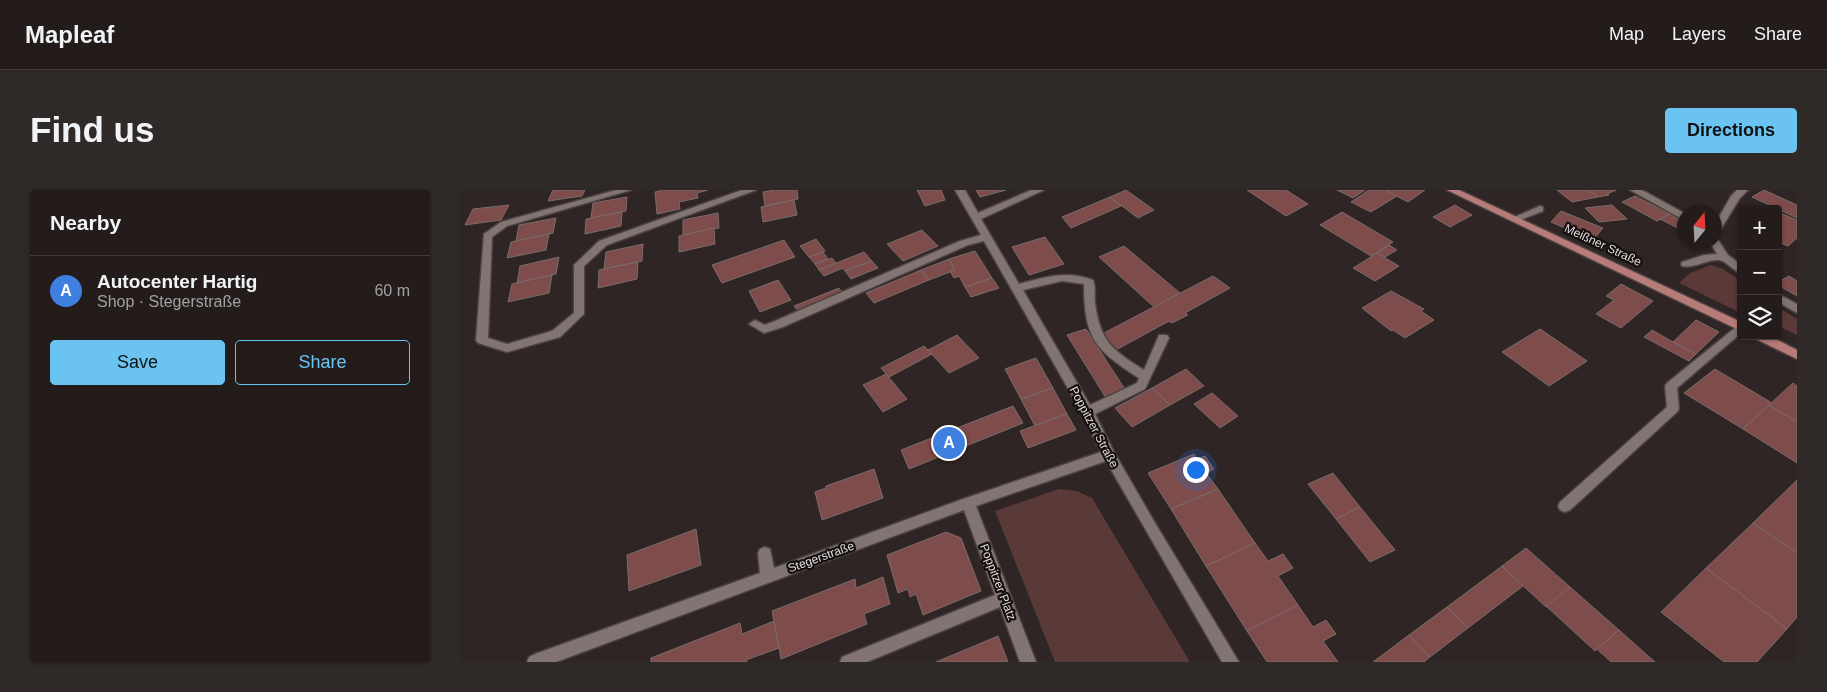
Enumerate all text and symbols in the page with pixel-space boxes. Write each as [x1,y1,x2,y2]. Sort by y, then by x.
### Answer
text: Mapleaf [25,21,114,48]
text: Map [1609,24,1644,44]
text: Layers [1672,24,1726,44]
text: Share [1754,24,1802,44]
button: Directions [1665,108,1797,153]
text: Find us [30,110,154,149]
north arrow [1677,205,1722,250]
map controls [1737,205,1782,340]
button: + [1737,205,1782,250]
text: Nearby [50,211,121,234]
street label: Meißner Straße [1562,221,1644,269]
button: − [1737,250,1782,295]
text: Autocenter Hartig [97,271,257,292]
text: A [60,282,72,299]
text: 60 m [374,282,410,299]
text: Shop · Stegerstraße [97,293,241,310]
button: layers [1737,295,1782,340]
button: Save [50,340,225,385]
button: Share [235,340,410,385]
street label: Poppitzer Straße [1067,384,1121,470]
pin: A [933,424,965,462]
your location [1183,457,1209,483]
street label: Stegerstraße [786,538,856,575]
street label: Poppitzer Platz [977,542,1019,622]

